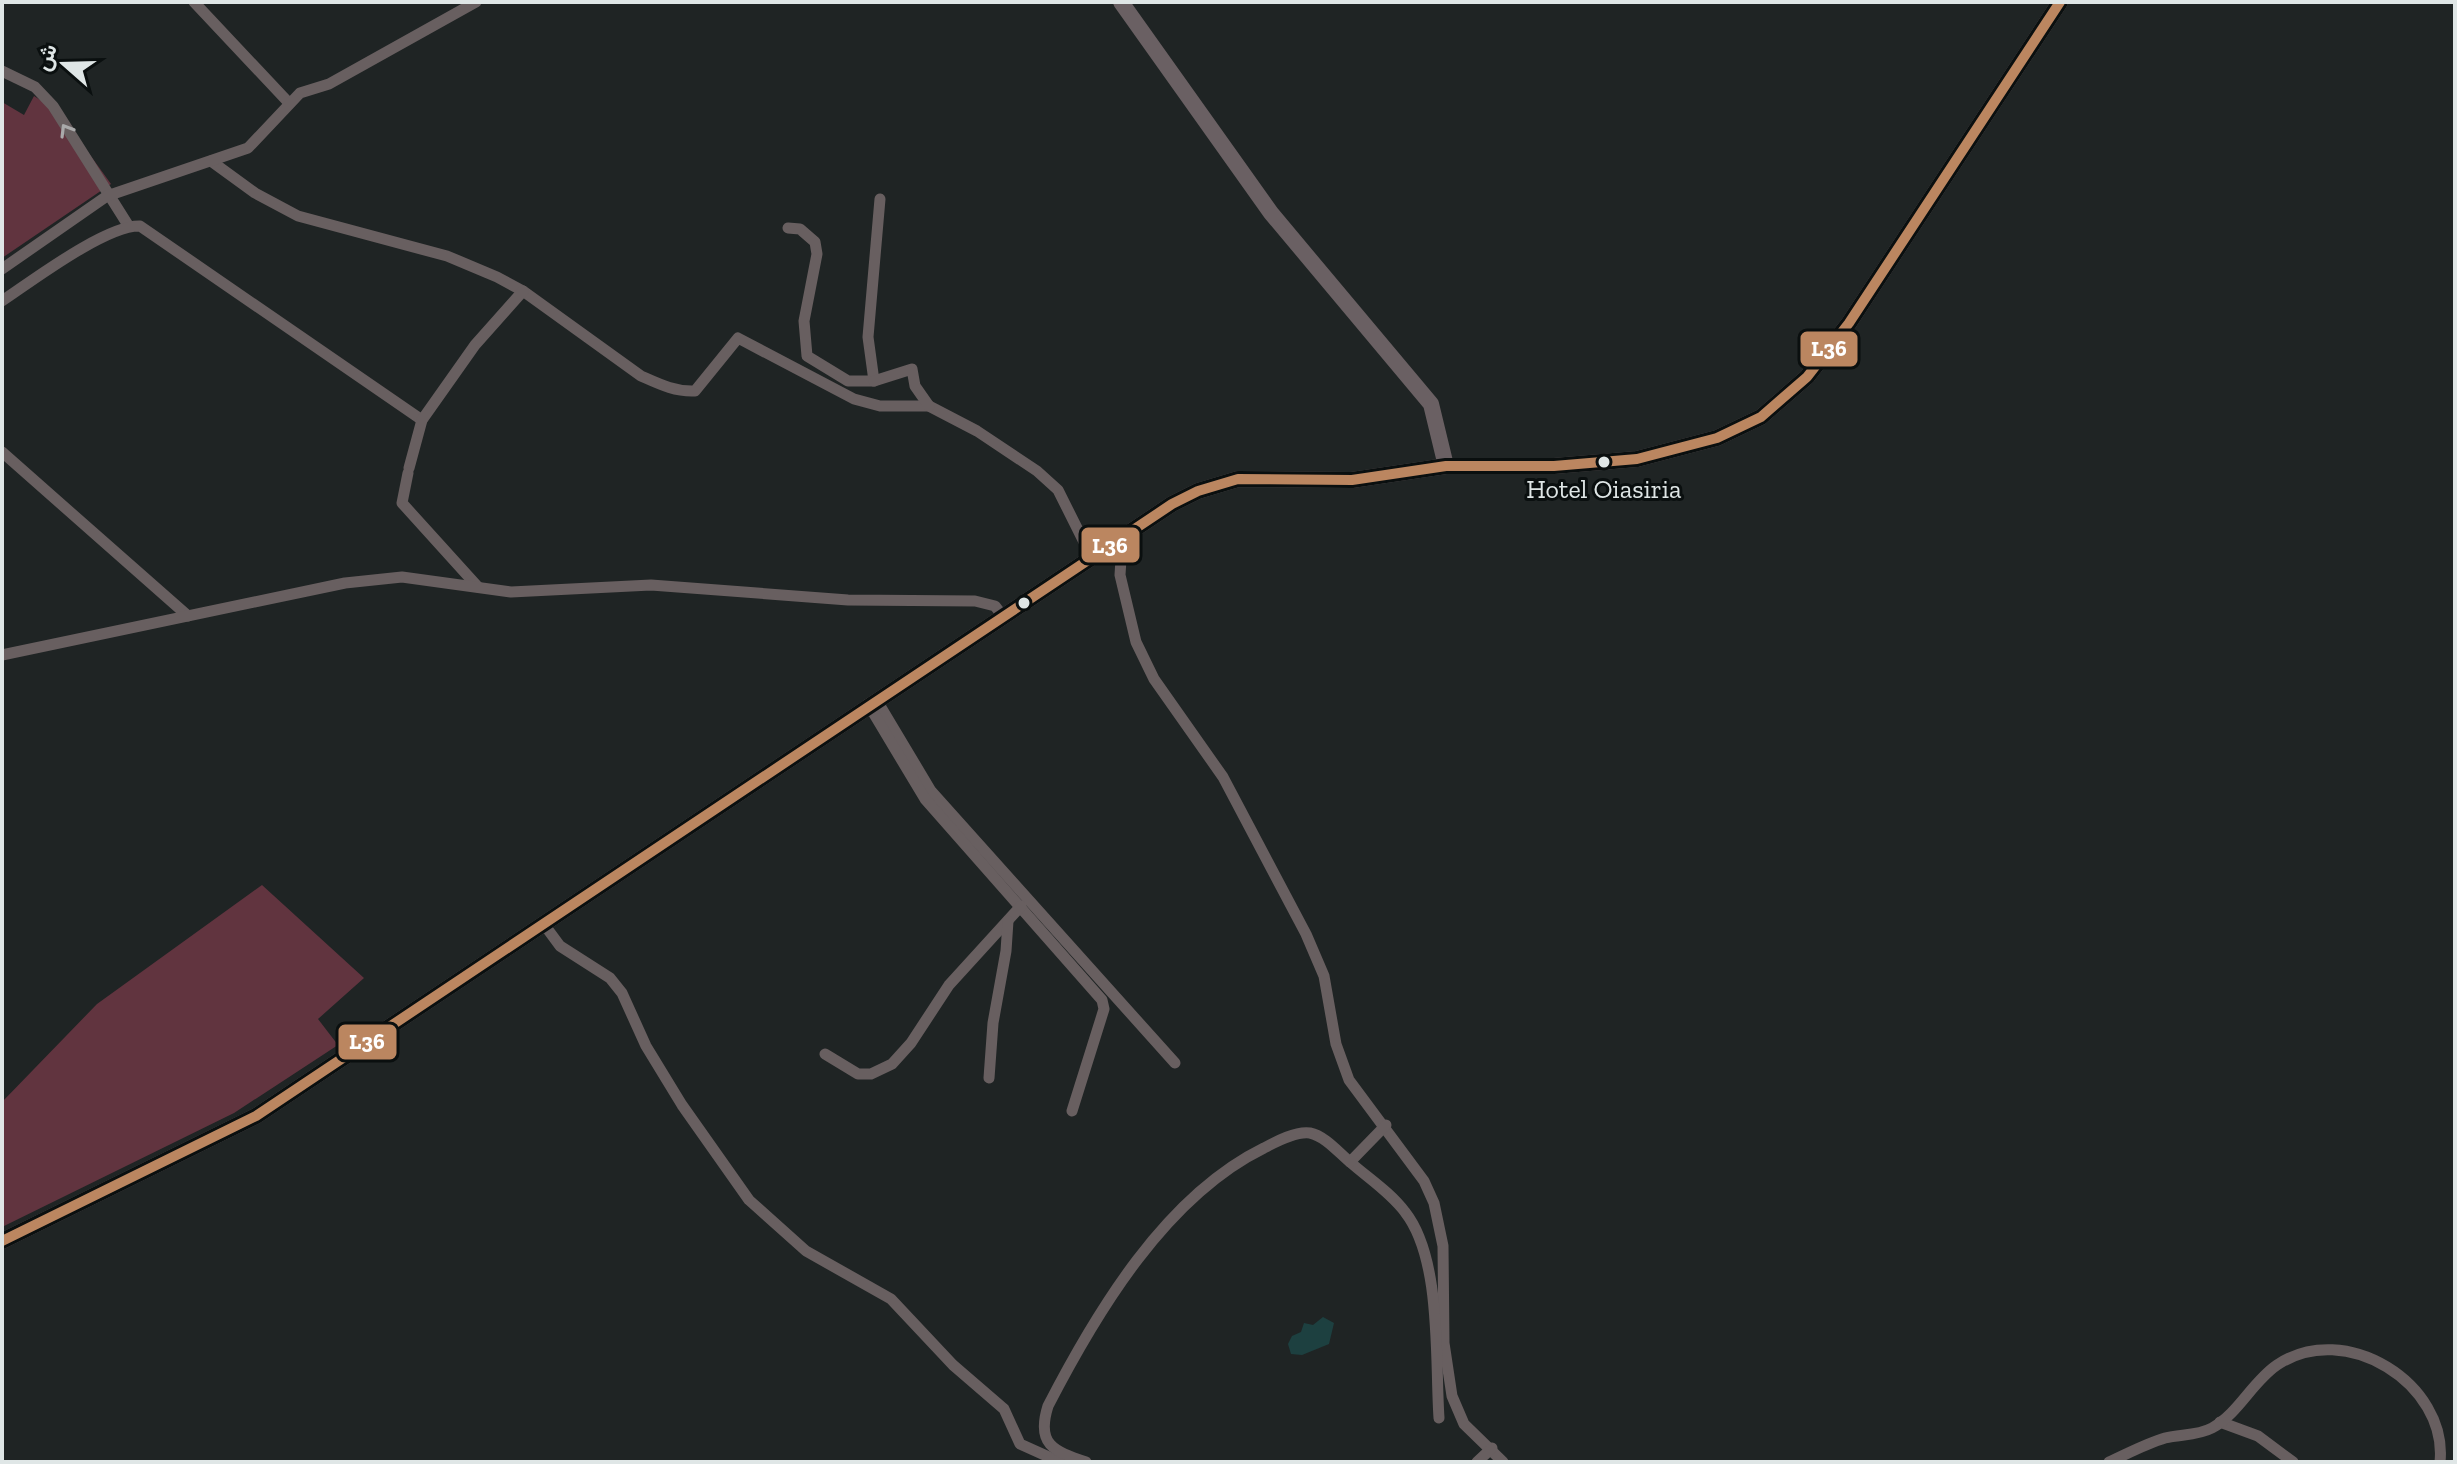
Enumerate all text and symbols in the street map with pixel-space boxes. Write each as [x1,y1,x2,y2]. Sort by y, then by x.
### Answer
north arrow [24,24,104,104]
text: ش [28,40,63,74]
one-way arrow [61,124,76,139]
line badge: L36 [1799,330,1859,368]
text: L36 [1811,335,1847,362]
marker: Hotel Oiasiria [1596,454,1612,470]
place label: Hotel Oiasiria [1526,473,1682,505]
line badge: L36 [1080,526,1141,564]
text: L36 [1092,532,1128,559]
unlabelled marker [1016,595,1032,611]
line badge: L36 [337,1023,398,1061]
text: L36 [349,1028,385,1055]

